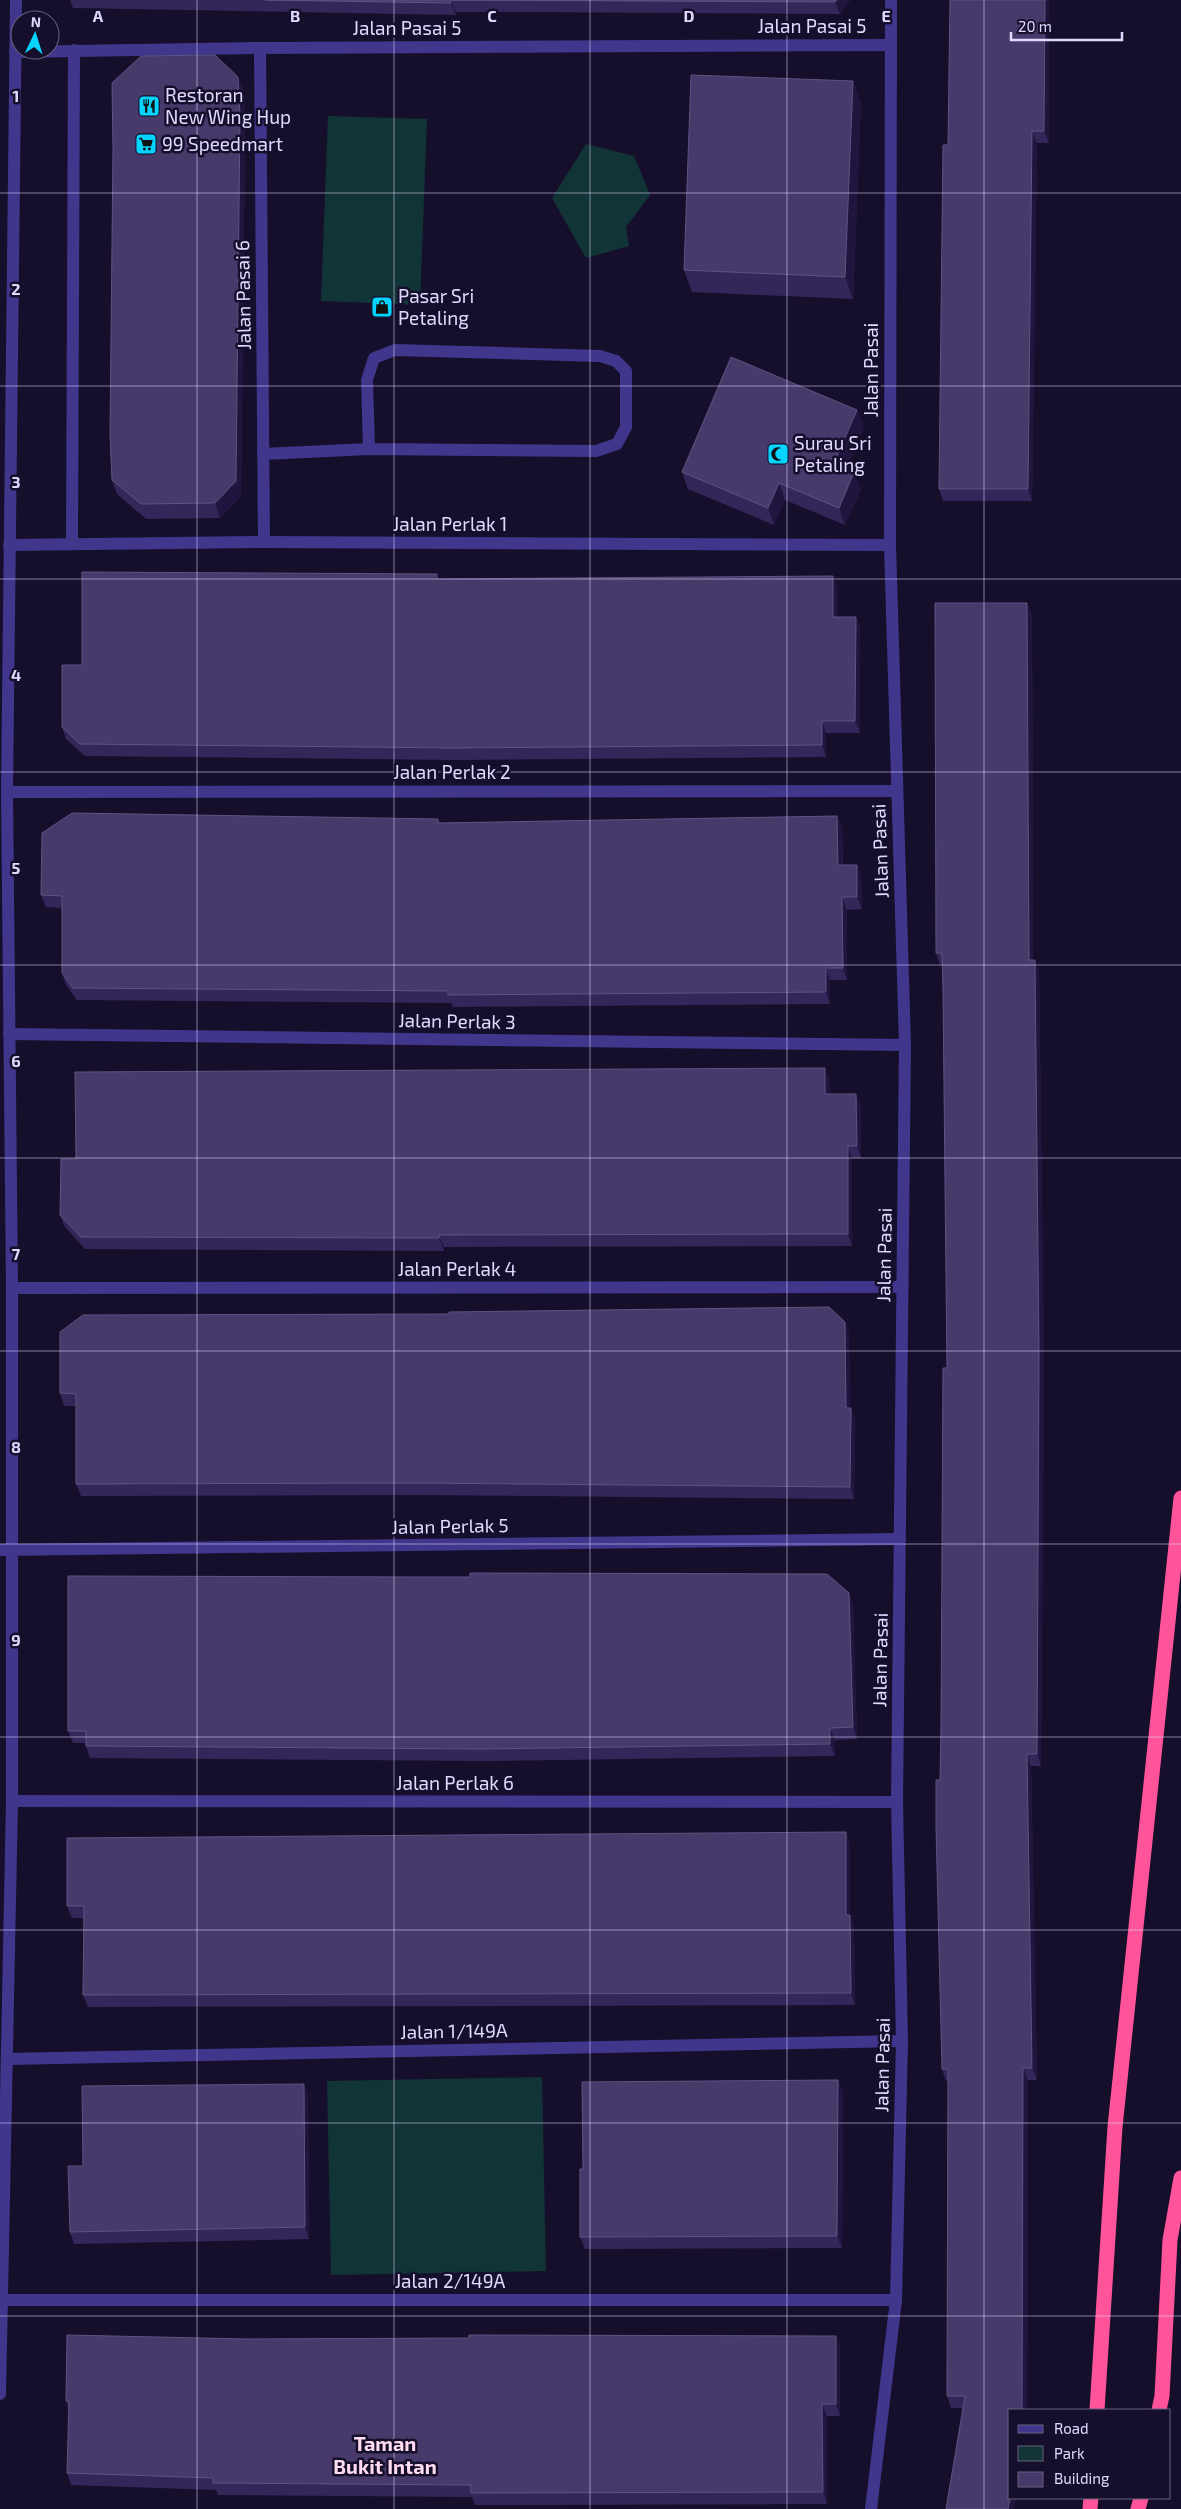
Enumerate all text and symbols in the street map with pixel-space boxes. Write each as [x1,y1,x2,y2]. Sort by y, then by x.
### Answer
text: A [93,6,104,25]
text: B [290,6,300,25]
text: C [487,6,497,25]
text: D [684,6,695,25]
text: E [881,6,891,25]
north arrow [10,10,60,60]
scale bar [1011,10,1122,42]
text: N [30,13,42,30]
street label: Jalan Pasai 5 [757,14,867,37]
street label: Jalan Pasai 5 [352,16,462,39]
text: 20 m [1018,17,1052,35]
place label: Restoran New Wing Hup [165,83,291,128]
text: 1 [13,86,19,105]
restaurant icon: Restoran New Wing Hup [137,94,161,118]
supermarket icon: 99 Speedmart [134,132,158,156]
place label: 99 Speedmart [162,132,283,155]
street label: Jalan Pasai 6 [230,240,255,350]
text: 2 [11,279,21,298]
place label: Pasar Sri Petaling [398,284,474,329]
shop icon: Pasar Sri Petaling [370,295,394,319]
street label: Jalan Pasai [859,323,882,417]
place label: Surau Sri Petaling [794,431,872,476]
mosque icon: Surau Sri Petaling [766,442,790,466]
text: 3 [11,472,21,491]
street label: Jalan Perlak 1 [393,512,507,535]
text: 4 [11,665,21,684]
street label: Jalan Perlak 2 [393,760,511,783]
street label: Jalan Pasai [866,803,893,899]
text: 5 [12,858,21,877]
street label: Jalan Perlak 3 [398,1008,516,1033]
text: 6 [11,1051,21,1070]
street label: Jalan Pasai [871,1207,896,1302]
text: 7 [12,1244,21,1263]
street label: Jalan Perlak 4 [398,1257,516,1280]
text: 8 [11,1437,21,1456]
street label: Jalan Perlak 5 [391,1513,509,1538]
street label: Jalan Pasai [867,1612,892,1707]
text: 9 [11,1630,21,1649]
street label: Jalan Perlak 6 [396,1771,514,1794]
street label: Jalan Pasai [869,2017,894,2112]
street label: Jalan 1/149A [400,2018,508,2043]
street label: Jalan 2/149A [395,2269,506,2292]
legend [1008,2409,1171,2499]
text: Road [1054,2419,1089,2437]
district label: Taman Bukit Intan [333,2431,437,2478]
text: Park [1054,2444,1085,2462]
text: Building [1054,2469,1110,2487]

